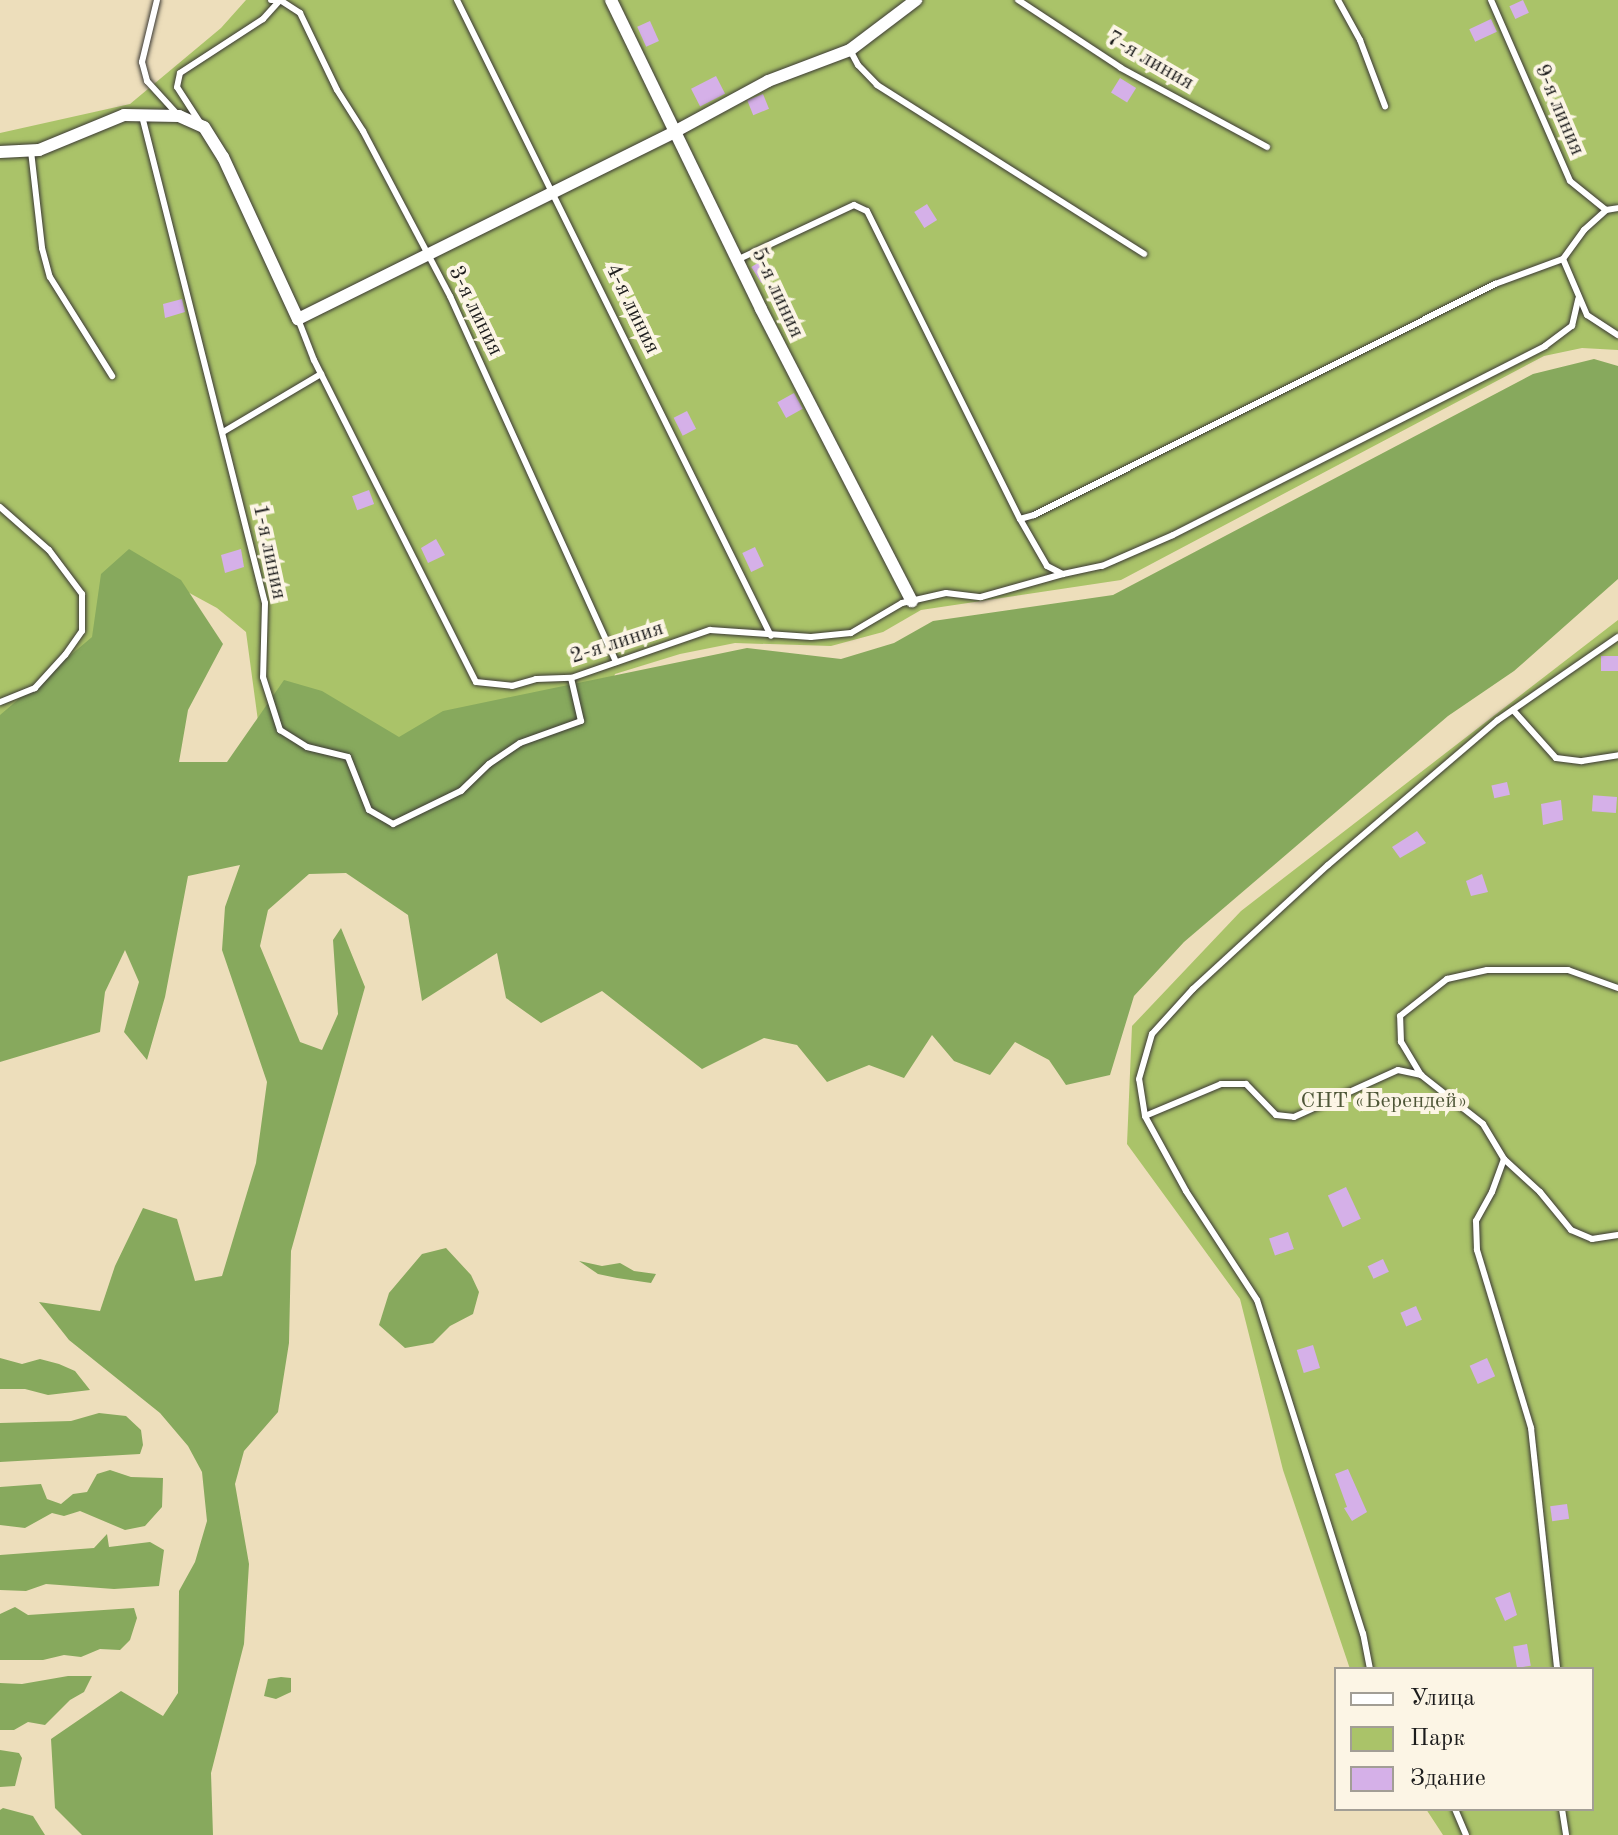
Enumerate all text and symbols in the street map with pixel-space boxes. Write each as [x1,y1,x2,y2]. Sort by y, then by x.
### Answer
street label: 7-я линия [1102,25,1198,97]
street label: 9-я линия [1528,60,1590,160]
street label: 5-я линия [745,244,809,342]
street label: 4-я линия [599,260,665,358]
street label: 3-я линия [442,262,508,360]
street label: 1-я линия [246,502,292,602]
street label: 2-я линия [567,615,667,671]
park label: СНТ «Берендей» [1300,1089,1468,1115]
legend [1334,1667,1594,1811]
text: Улица [1410,1687,1475,1711]
text: Парк [1410,1727,1465,1751]
text: Здание [1410,1767,1486,1791]

